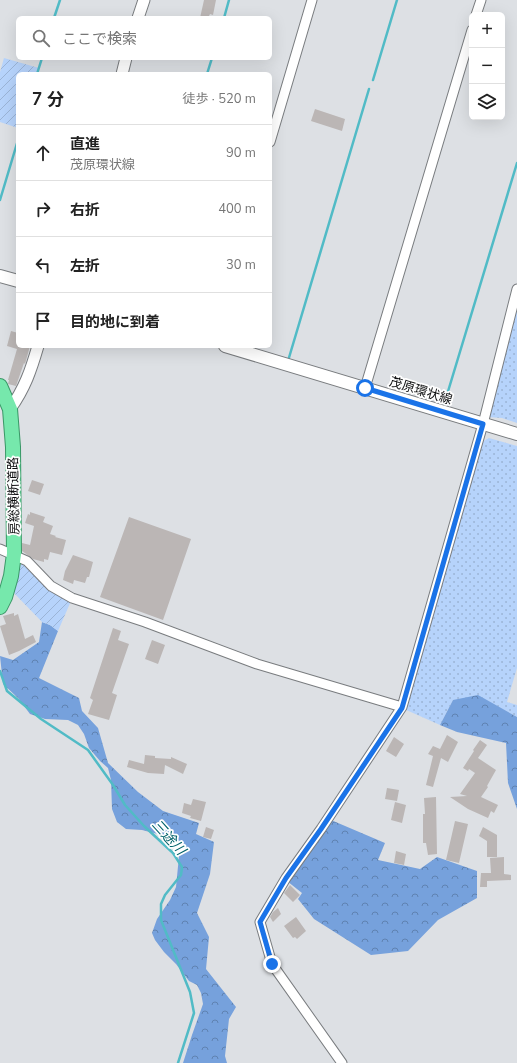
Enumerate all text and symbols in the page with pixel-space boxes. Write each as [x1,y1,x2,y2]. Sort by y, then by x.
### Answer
map controls [469,12,505,120]
button: + [469,12,505,48]
search box [16,16,272,60]
icon: search [30,27,52,49]
text: ここで検索 [62,29,137,49]
button: − [469,48,505,84]
button: layers [469,84,505,120]
text: 7 分 [32,88,64,111]
text: 徒歩 · 520 m [182,90,256,108]
text: 直進 [70,134,100,154]
icon: ahead [32,142,54,164]
text: 90 m [226,144,256,162]
text: 茂原環状線 [70,156,135,174]
icon: right [32,198,54,220]
text: 右折 [70,200,100,220]
text: 400 m [218,200,256,218]
icon: left [32,254,54,276]
text: 左折 [70,256,100,276]
text: 30 m [226,256,256,274]
icon: arrive [32,310,54,332]
text: 目的地に到着 [70,312,160,332]
street label: 茂原環状線 [387,373,454,409]
route start [356,379,374,397]
street label: 房総横断道路 [4,457,24,535]
water label: 三途川 [148,815,191,861]
route end [263,955,281,973]

